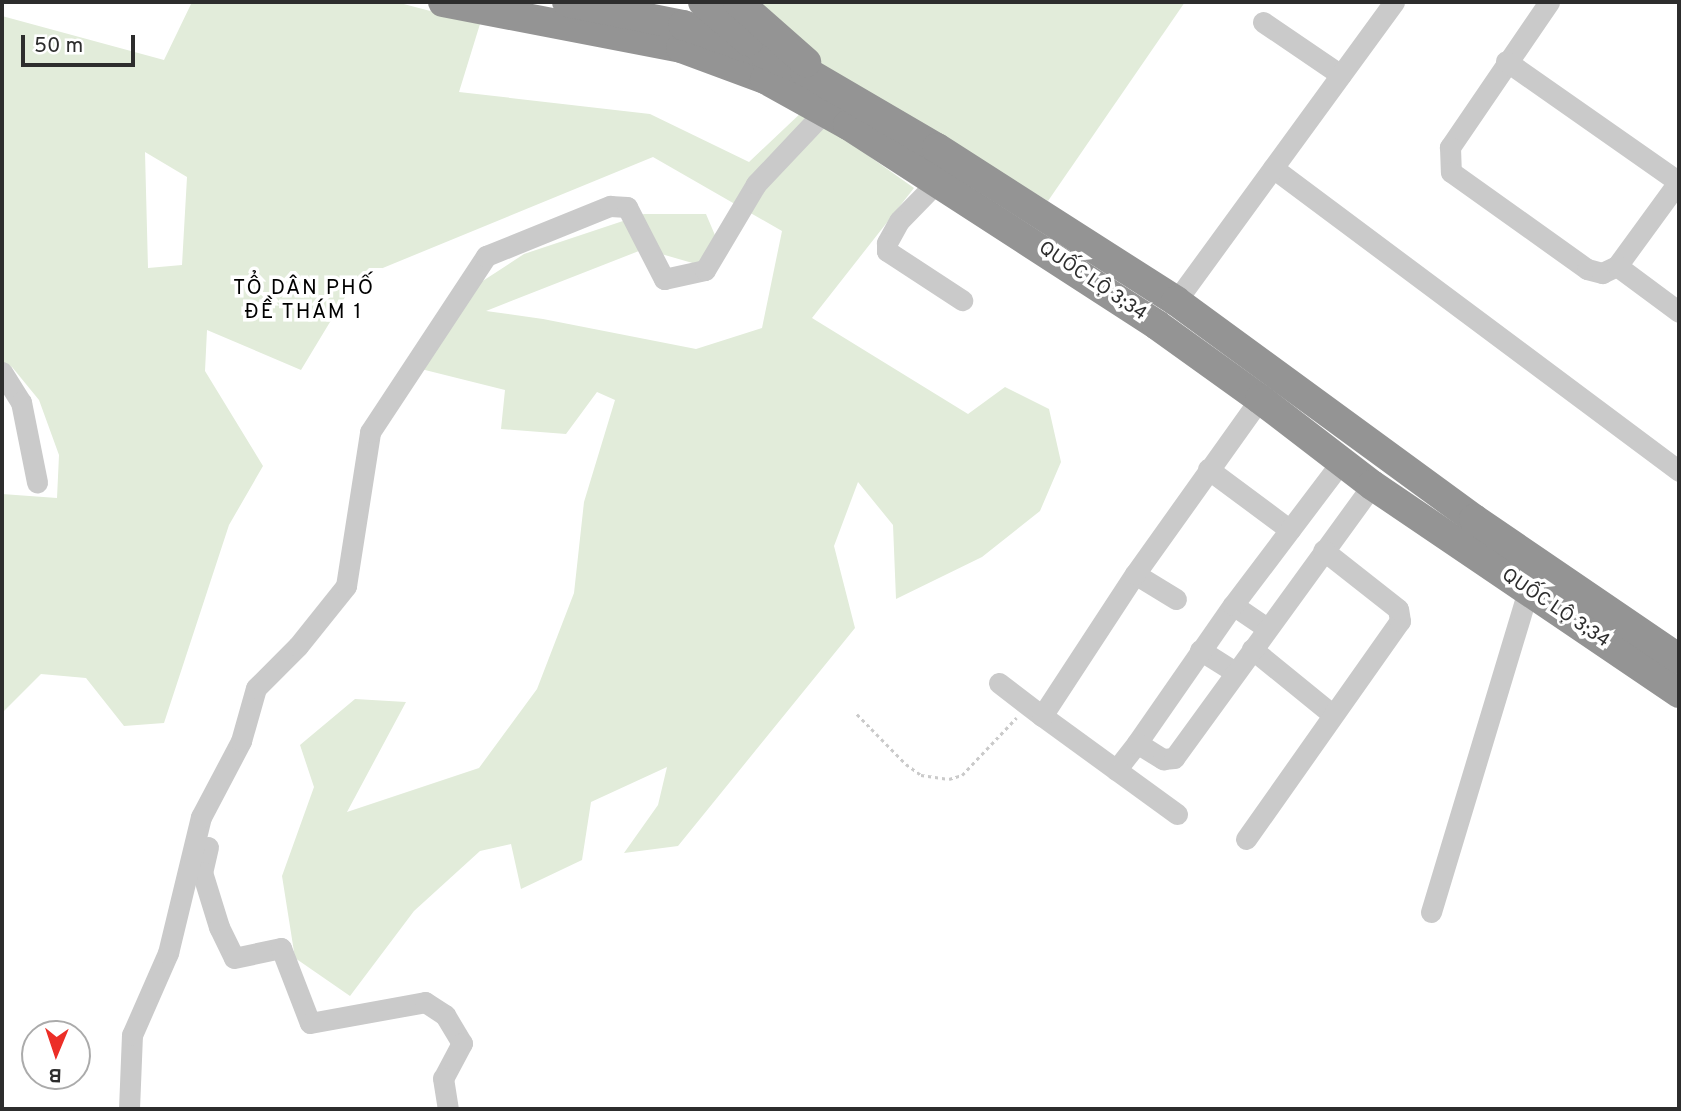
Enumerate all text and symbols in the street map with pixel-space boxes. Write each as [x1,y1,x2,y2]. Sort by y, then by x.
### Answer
scale bar [24,21,138,65]
text: 50 m [34,33,83,60]
street label: QUỐC LỘ 3;34 [1034,238,1150,326]
district label: TỔ DÂN PHỐ ĐỀ THÁM 1 [234,276,374,326]
street label: QUỐC LỘ 3;34 [1497,565,1613,653]
north arrow [21,1020,91,1090]
text: B [48,1062,62,1086]

